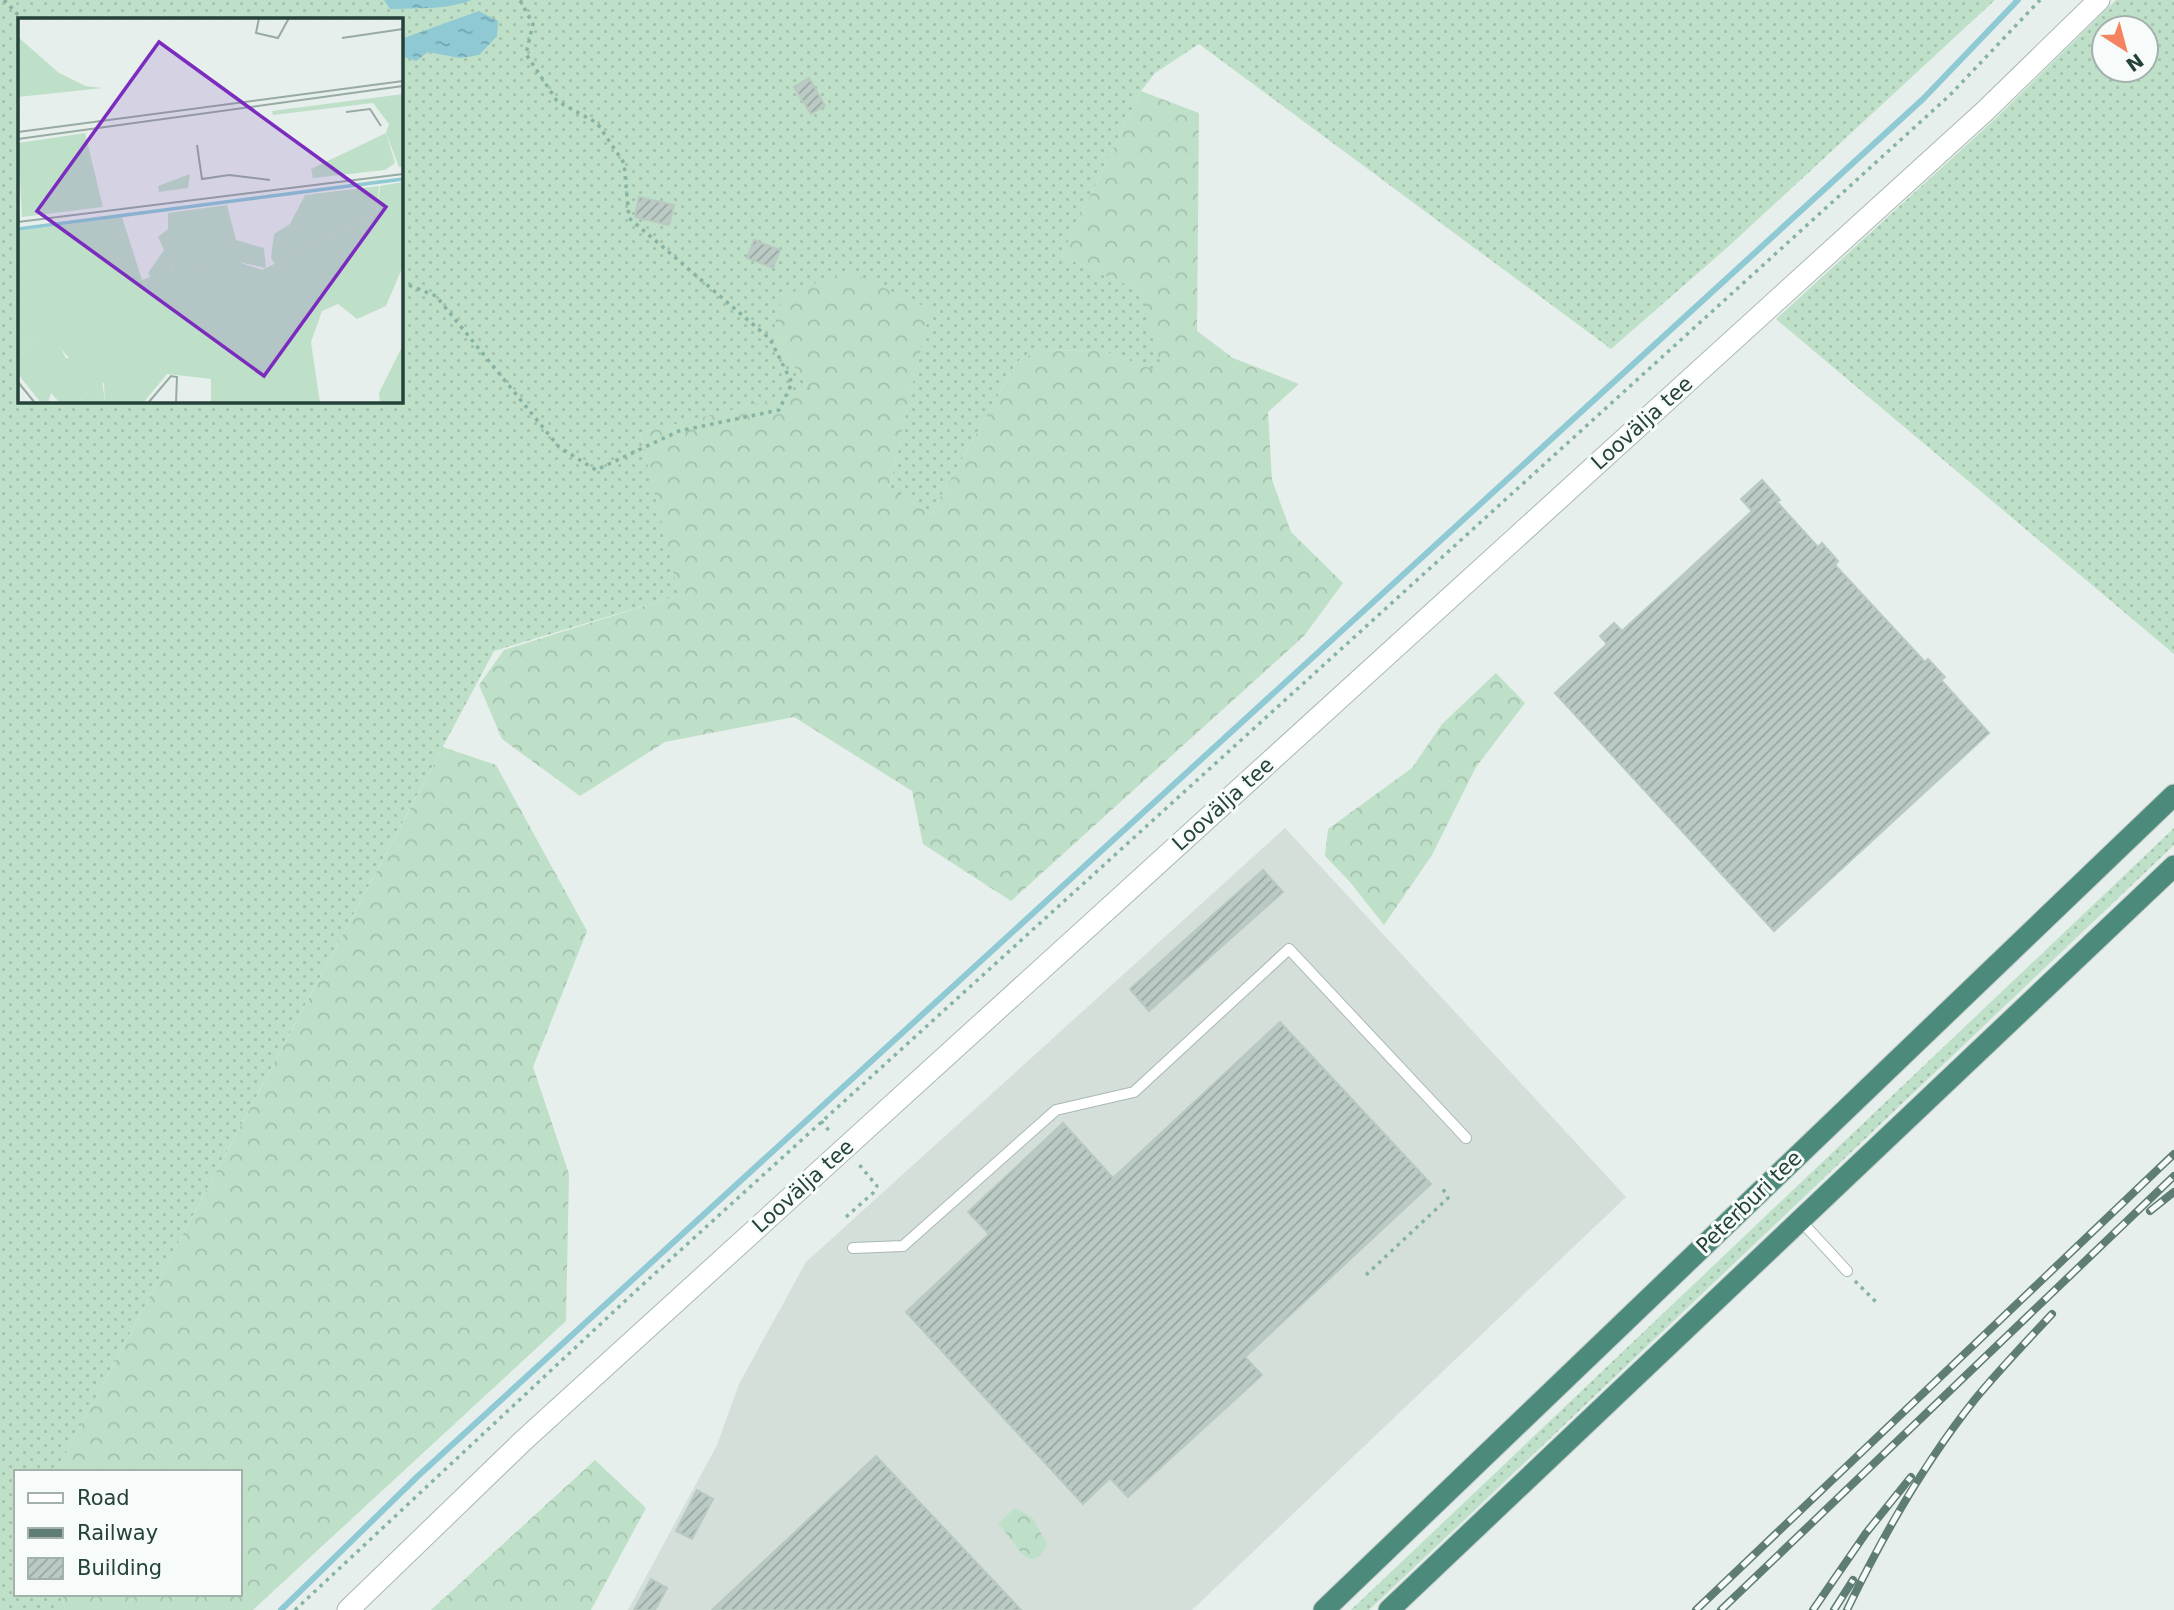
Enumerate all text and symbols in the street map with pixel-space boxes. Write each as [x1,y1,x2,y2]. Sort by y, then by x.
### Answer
north arrow [2090,14,2160,84]
inset map [18,18,402,402]
text: N [2122,49,2148,76]
street label: Loovälja tee [1587,371,1697,475]
street label: Loovälja tee [1168,752,1278,856]
street label: Loovälja tee [748,1134,858,1238]
street label: Peterburi tee [1692,1146,1806,1258]
legend [14,1470,242,1596]
text: Road [77,1486,130,1510]
text: Railway [77,1521,158,1545]
text: Building [77,1556,162,1580]

